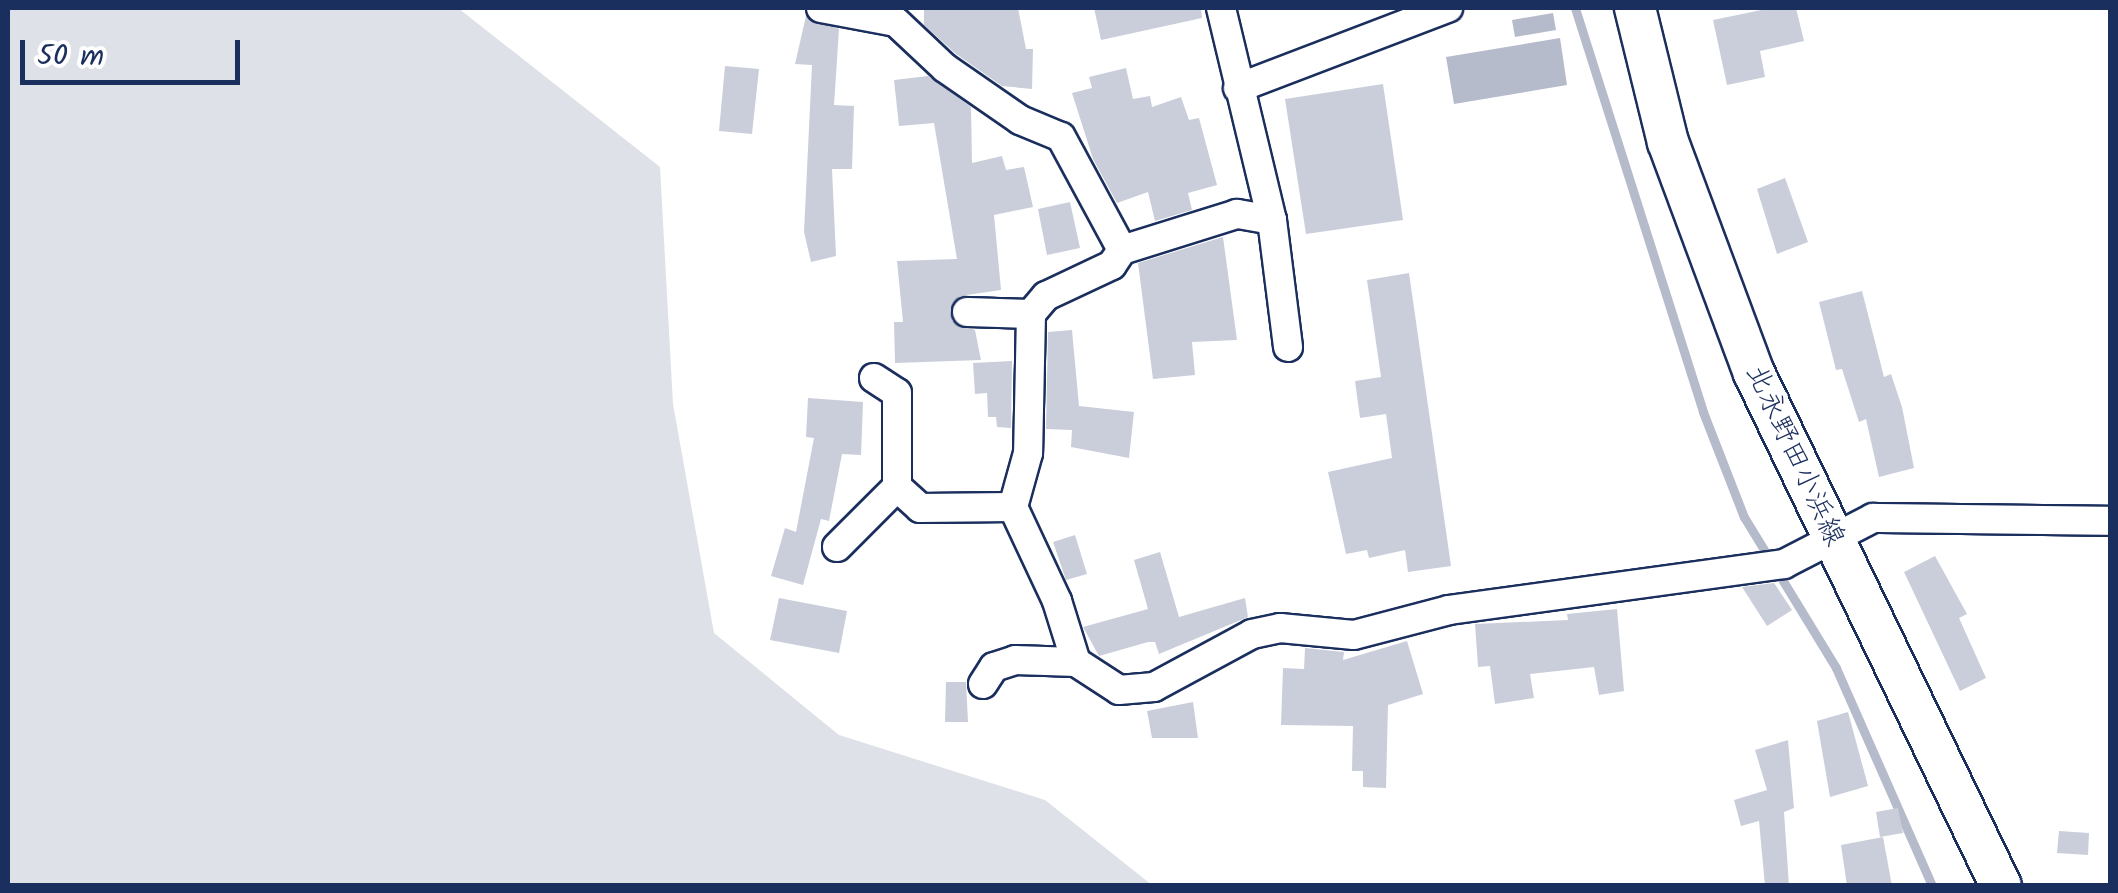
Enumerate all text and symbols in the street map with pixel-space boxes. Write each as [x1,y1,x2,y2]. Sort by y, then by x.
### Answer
scale bar [25,20,245,82]
text: 50 m [37,33,104,81]
street label: 北永野田小浜線 [1737,360,1851,552]

